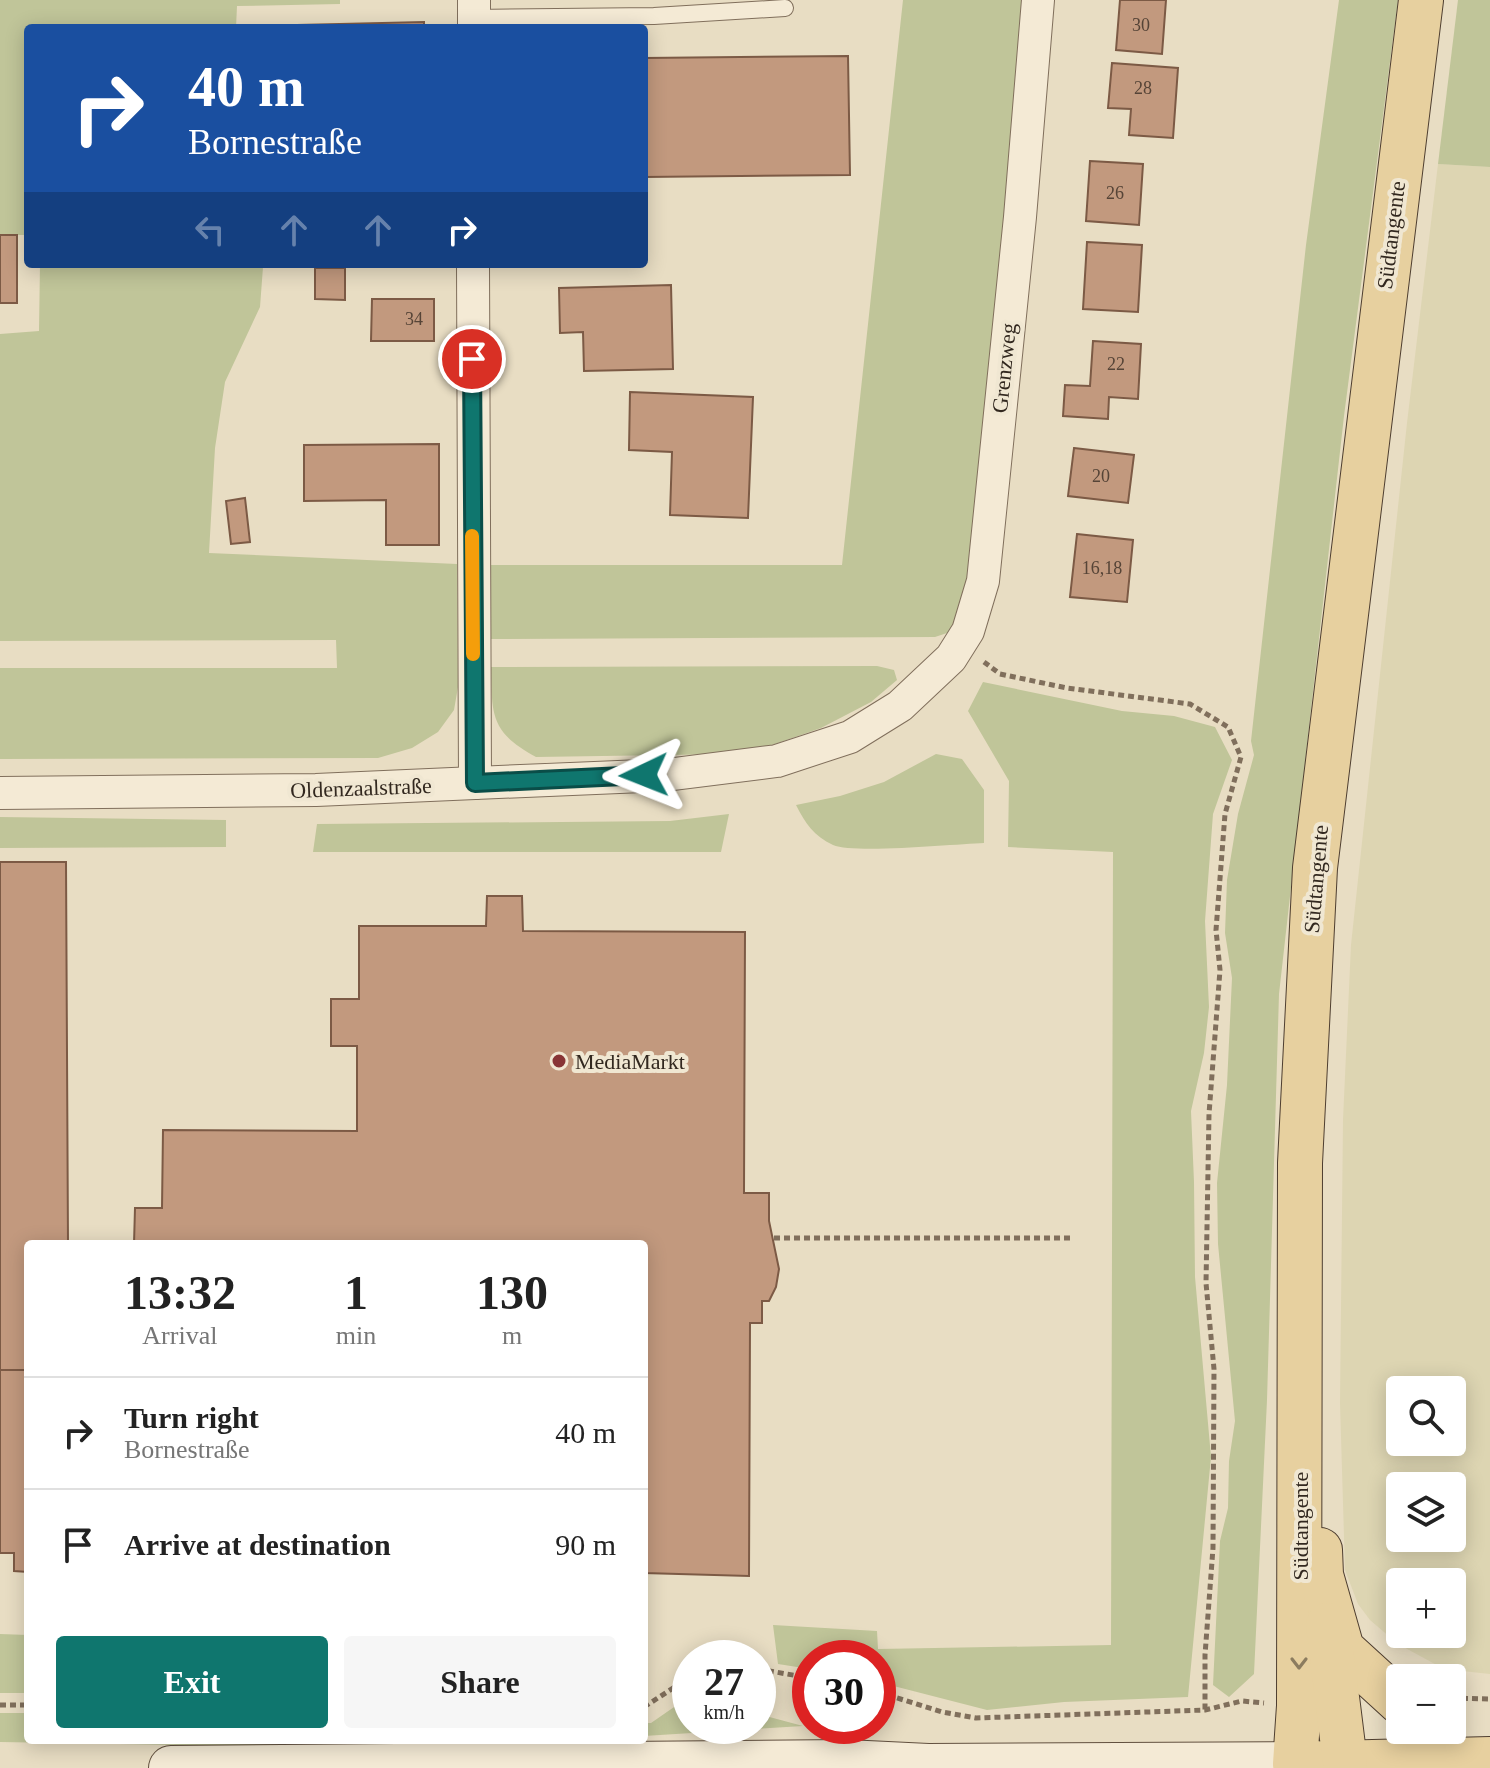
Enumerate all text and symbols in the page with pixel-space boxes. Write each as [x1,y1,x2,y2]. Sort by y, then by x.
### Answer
house number: 30 [1132,15,1150,35]
icon: right [56,56,160,160]
text: 40 m [188,56,305,118]
house number: 28 [1134,78,1152,98]
text: Bornestraße [188,122,362,162]
street label: Südtangente [1372,179,1410,291]
house number: 26 [1106,183,1124,203]
icon: left [188,208,232,252]
icon: ahead [272,208,316,252]
icon: ahead [356,208,400,252]
icon: right [440,208,484,252]
house number: 34 [405,309,423,329]
street label: Grenzweg [987,322,1021,414]
pin [438,325,506,393]
icon: arrive [450,337,494,381]
house number: 22 [1107,354,1125,374]
house number: 20 [1092,466,1110,486]
house number: 16,18 [1082,558,1122,578]
position arrow [602,733,686,817]
street label: Oldenzaalstraße [290,773,432,803]
street label: Südtangente [1299,824,1333,934]
place label: MediaMarkt [575,1049,685,1074]
marker: MediaMarkt [550,1052,568,1070]
text: 13:32 [124,1266,236,1319]
text: 1 [344,1266,368,1319]
text: 130 [476,1266,548,1319]
text: Arrival [142,1321,217,1350]
text: min [336,1321,376,1350]
text: m [502,1321,522,1350]
map controls [1386,1376,1466,1744]
button: search [1386,1376,1466,1456]
text: Turn right [124,1401,259,1434]
icon: right [56,1411,100,1455]
text: 40 m [555,1416,616,1449]
text: Bornestraße [124,1435,250,1464]
street label: Südtangente [1288,1472,1313,1580]
button: layers [1386,1472,1466,1552]
icon: arrive [56,1523,100,1567]
text: Arrive at destination [124,1528,391,1561]
text: 90 m [555,1528,616,1561]
button: + [1386,1568,1466,1648]
button: Exit [56,1636,328,1728]
button: Share [344,1636,616,1728]
speed limit sign: 30 [792,1640,896,1744]
one-way arrow [1290,1657,1308,1670]
text: 27 [704,1659,744,1704]
button: − [1386,1664,1466,1744]
text: km/h [703,1701,745,1723]

